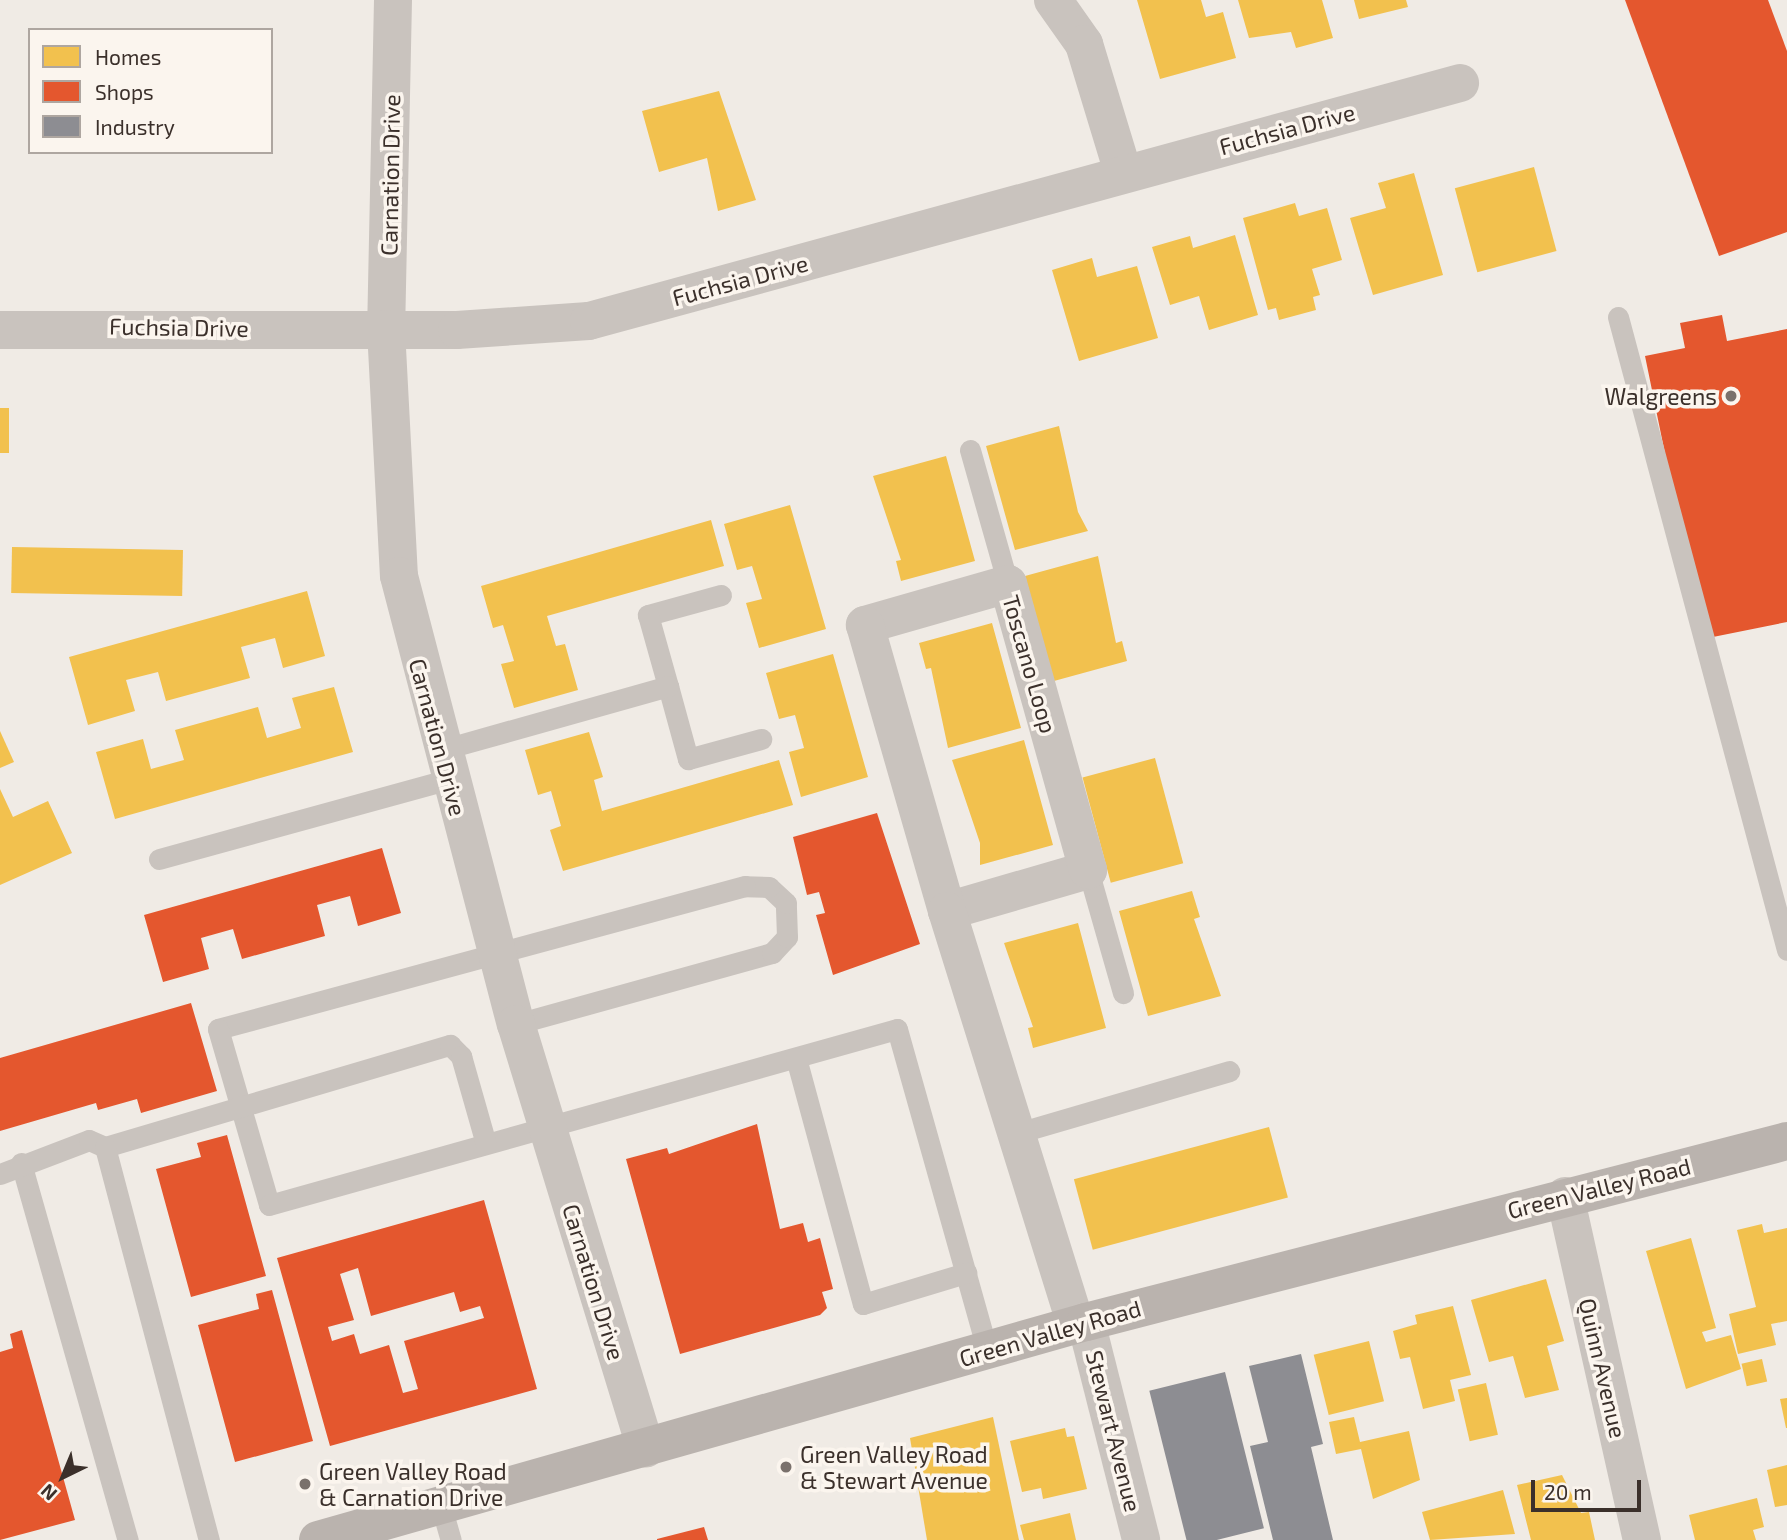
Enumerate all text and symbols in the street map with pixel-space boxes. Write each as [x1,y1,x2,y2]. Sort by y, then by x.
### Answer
legend [28,28,273,154]
text: Homes [95,44,161,69]
text: Shops [95,79,154,104]
street label: Carnation Drive [375,94,405,256]
street label: Fuchsia Drive [1216,98,1358,160]
text: Industry [95,114,175,139]
street label: Fuchsia Drive [669,249,811,311]
street label: Fuchsia Drive [109,312,249,342]
place label: Walgreens [1605,382,1717,410]
marker: Walgreens [1723,388,1739,404]
street label: Toscano Loop [997,592,1063,736]
street label: Carnation Drive [404,655,472,819]
street label: Green Valley Road [1504,1152,1694,1224]
street label: Carnation Drive [557,1201,631,1363]
street label: Green Valley Road [955,1294,1145,1372]
street label: Quinn Avenue [1573,1295,1633,1441]
street label: Stewart Avenue [1081,1347,1147,1515]
place label: Green Valley Road & Stewart Avenue [800,1440,989,1494]
north arrow [28,1442,98,1512]
place label: Green Valley Road & Carnation Drive [319,1457,508,1511]
marker: Green Valley Road & Stewart Avenue [778,1459,794,1475]
scale bar [1535,1466,1645,1510]
marker: Green Valley Road & Carnation Drive [297,1476,313,1492]
text: 20 m [1544,1479,1592,1504]
text: N [35,1480,61,1506]

